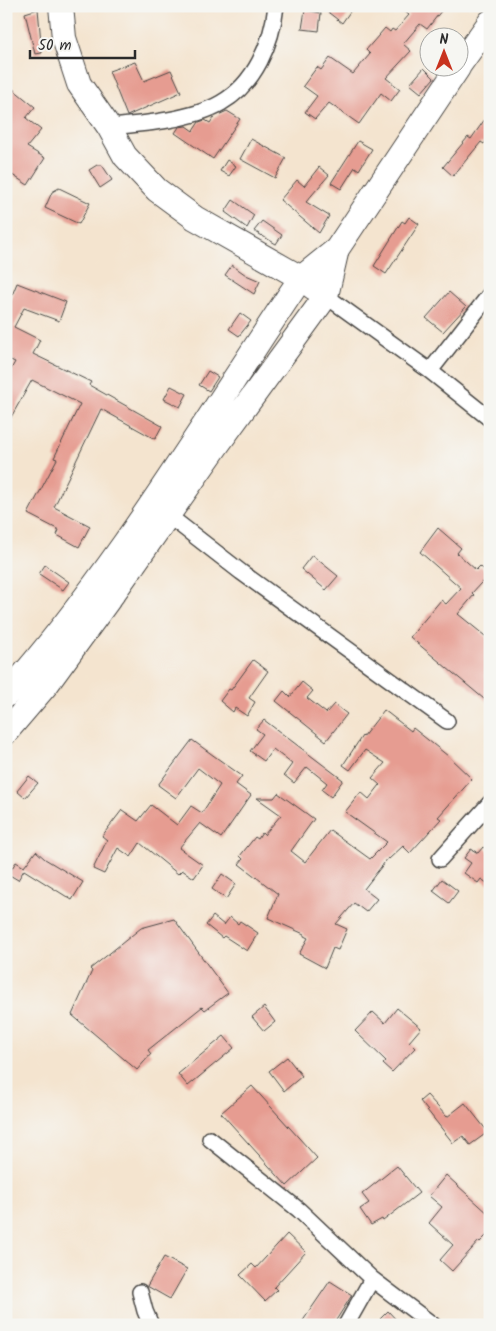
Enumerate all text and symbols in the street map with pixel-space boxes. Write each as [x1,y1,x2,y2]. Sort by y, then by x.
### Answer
scale bar [30,28,135,60]
north arrow [418,28,468,78]
text: N [440,29,449,51]
text: 50 m [38,34,72,58]

